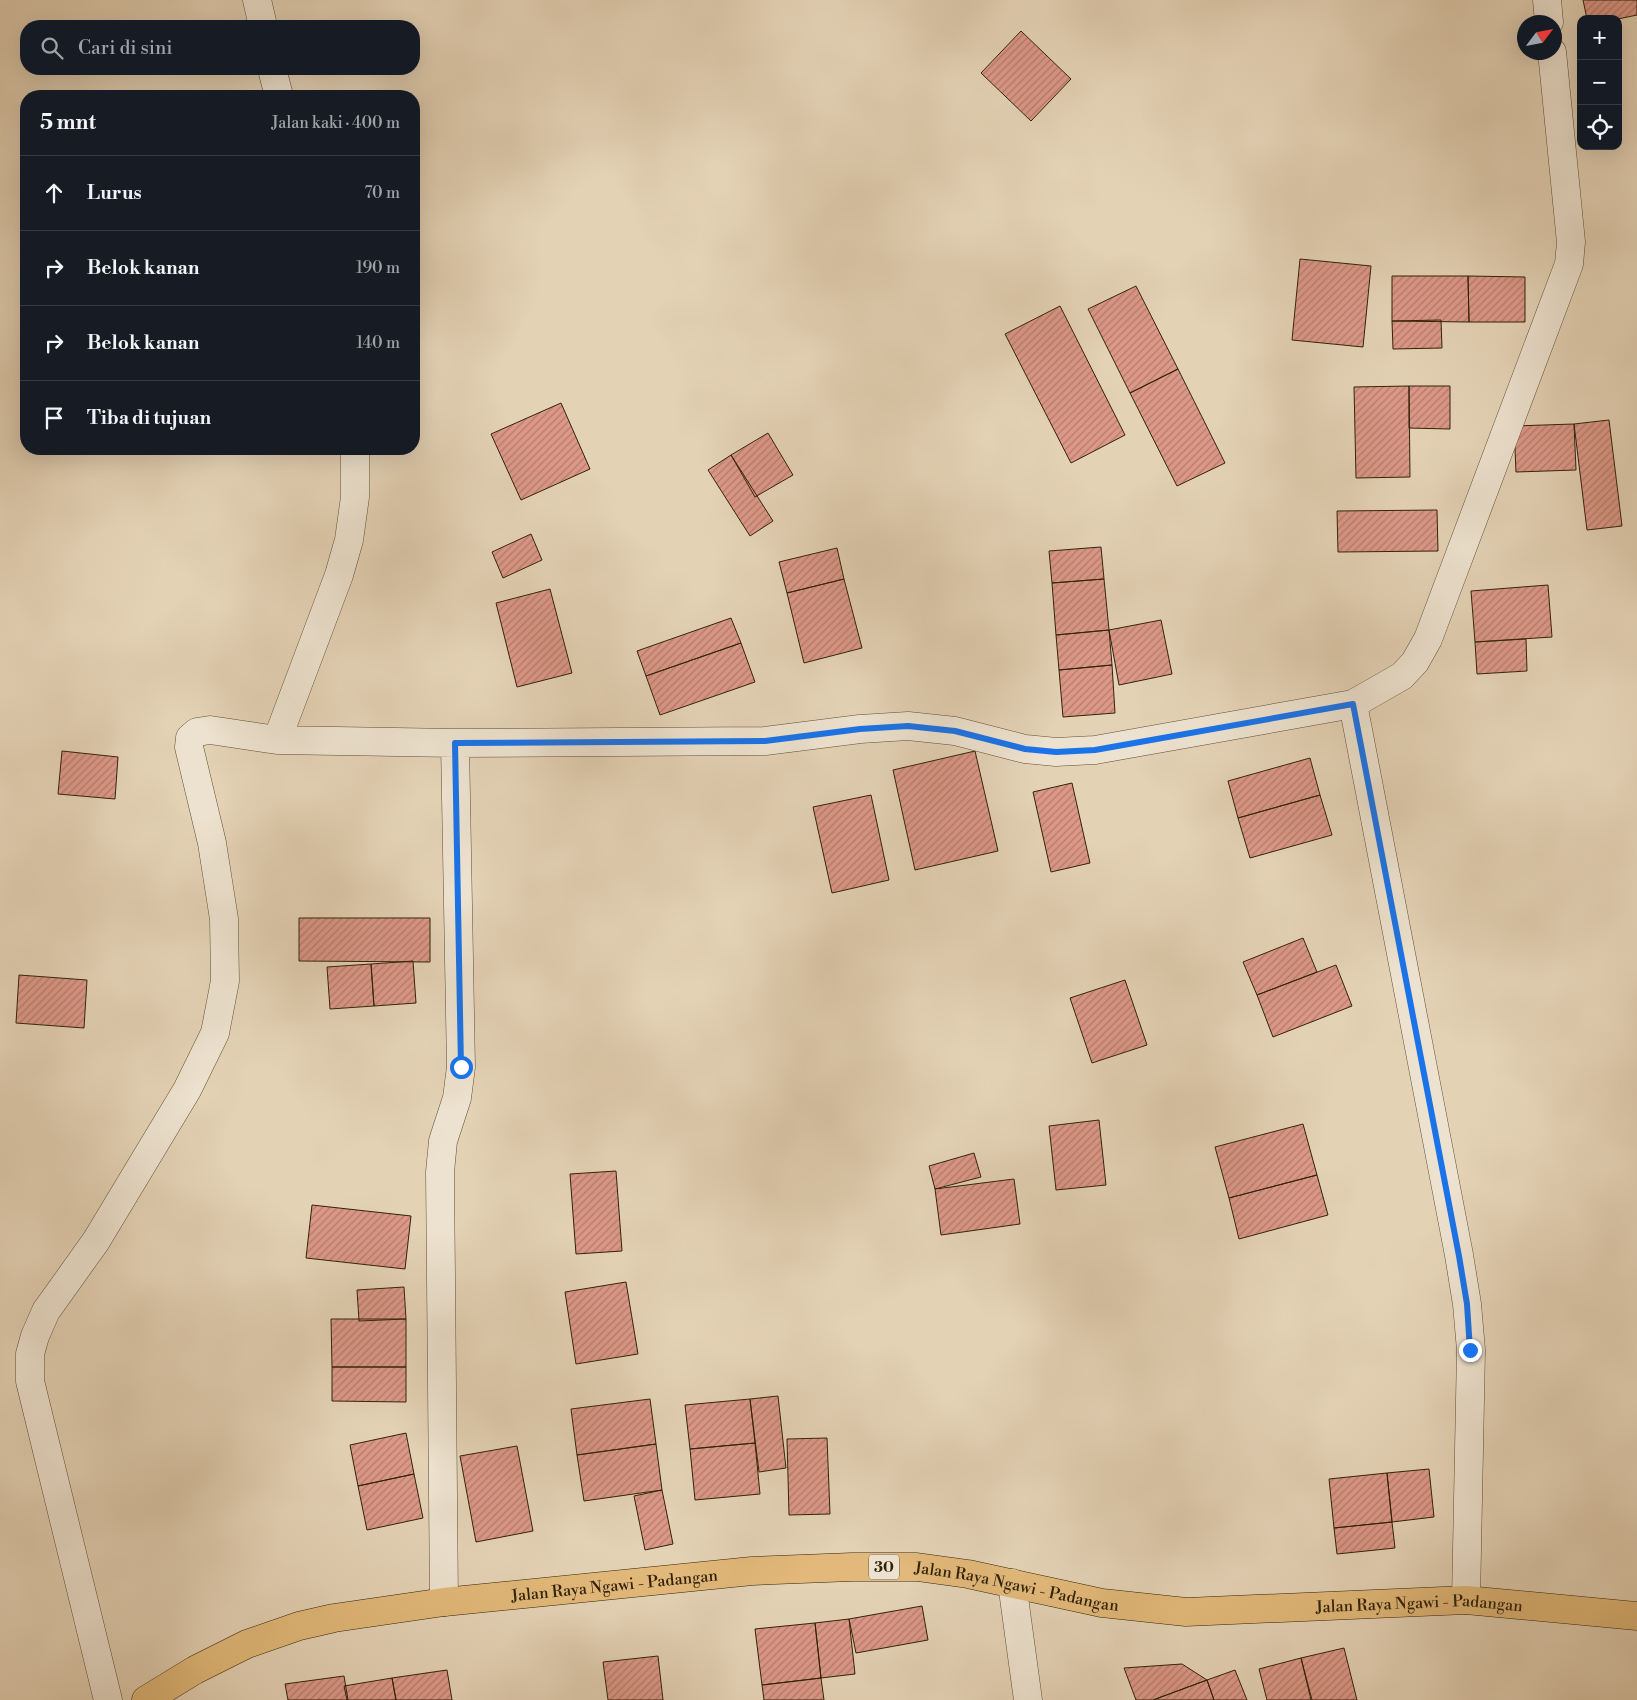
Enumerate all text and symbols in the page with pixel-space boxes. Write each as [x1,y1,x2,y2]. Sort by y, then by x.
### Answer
north arrow [1517,15,1562,60]
map controls [1577,15,1622,150]
button: + [1577,15,1622,60]
search box [20,20,420,75]
icon: search [38,34,66,62]
text: Cari di sini [78,36,173,60]
button: − [1577,60,1622,105]
button: locate [1577,105,1622,150]
text: 5 mnt [40,110,96,136]
text: Jalan kaki · 400 m [272,113,400,133]
icon: ahead [40,179,68,207]
text: Lurus [87,181,142,205]
text: 70 m [364,183,400,203]
icon: right [40,254,68,282]
text: Belok kanan [87,256,200,280]
text: 190 m [356,258,400,278]
icon: right [40,329,68,357]
text: Belok kanan [87,331,200,355]
text: 140 m [356,333,400,353]
icon: arrive [40,404,68,432]
text: Tiba di tujuan [87,406,211,430]
route start [450,1056,473,1079]
route end [1459,1339,1482,1362]
road number: 30 [869,1554,899,1580]
street label: Jalan Raya Ngawi - Padangan [912,1558,1120,1616]
street label: Jalan Raya Ngawi - Padangan [509,1565,719,1606]
street label: Jalan Raya Ngawi - Padangan [1314,1591,1524,1617]

